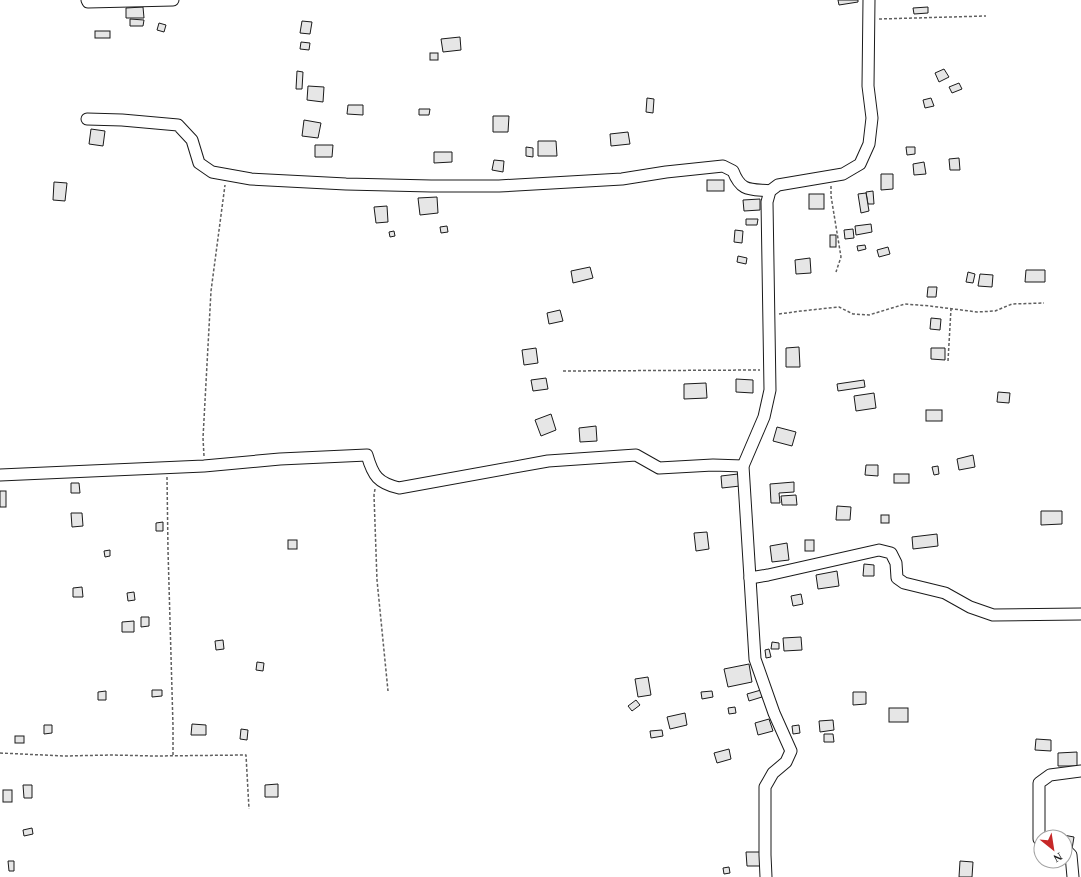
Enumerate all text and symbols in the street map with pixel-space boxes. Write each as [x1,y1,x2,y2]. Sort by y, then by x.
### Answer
north arrow [1033,829,1073,869]
text: N [1052,850,1064,865]

